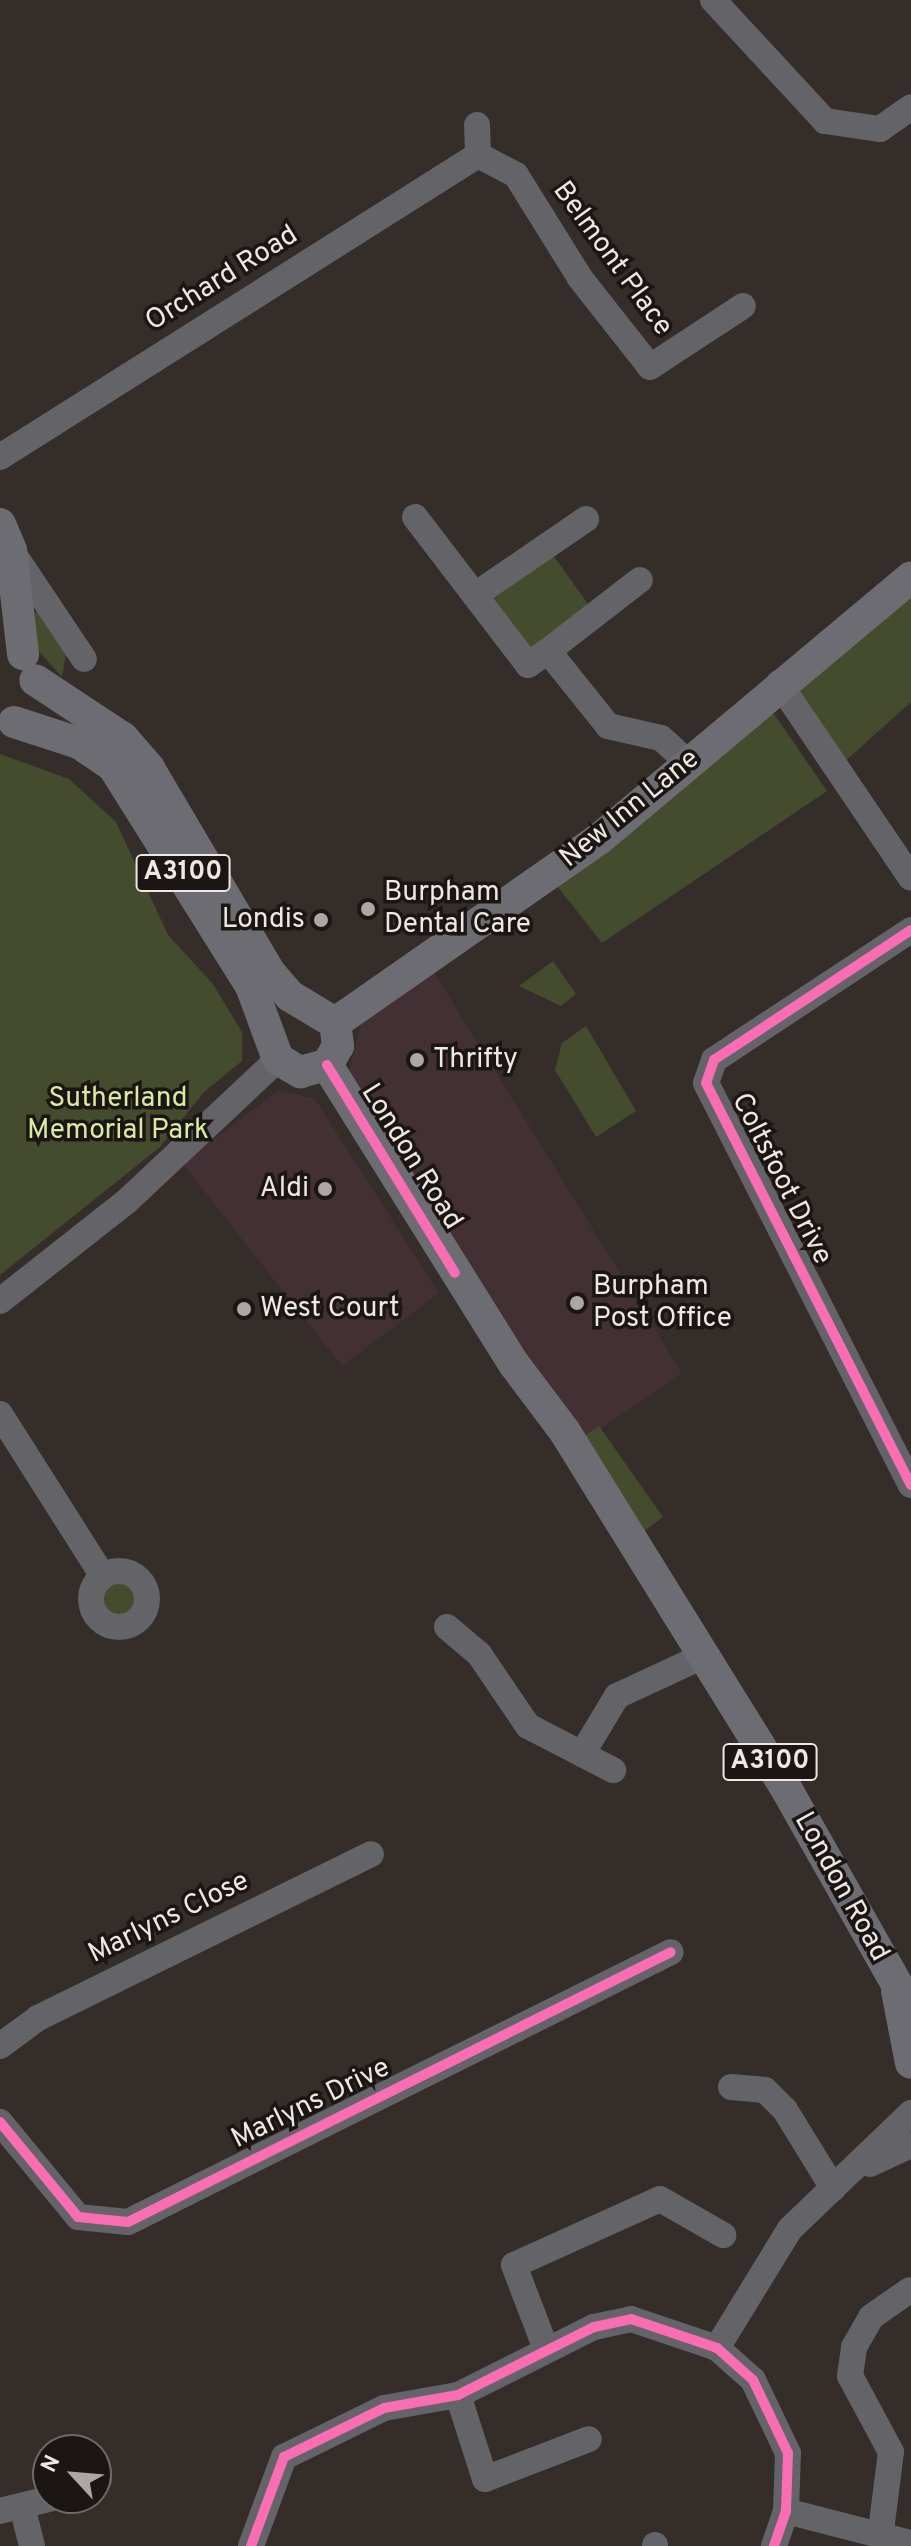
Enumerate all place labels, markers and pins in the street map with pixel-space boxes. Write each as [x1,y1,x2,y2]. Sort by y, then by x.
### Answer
place label: Burpham Dental Care [384,876,531,942]
marker: Burpham Dental Care [359,900,377,918]
place label: Londis [222,903,305,937]
marker: Londis [312,911,330,929]
place label: Thrifty [433,1043,518,1077]
marker: Thrifty [408,1051,426,1069]
place label: Aldi [260,1172,309,1206]
marker: Aldi [316,1180,334,1198]
place label: Burpham Post Office [593,1270,732,1336]
place label: West Court [260,1292,399,1326]
marker: Burpham Post Office [568,1294,586,1312]
marker: West Court [235,1300,253,1318]

